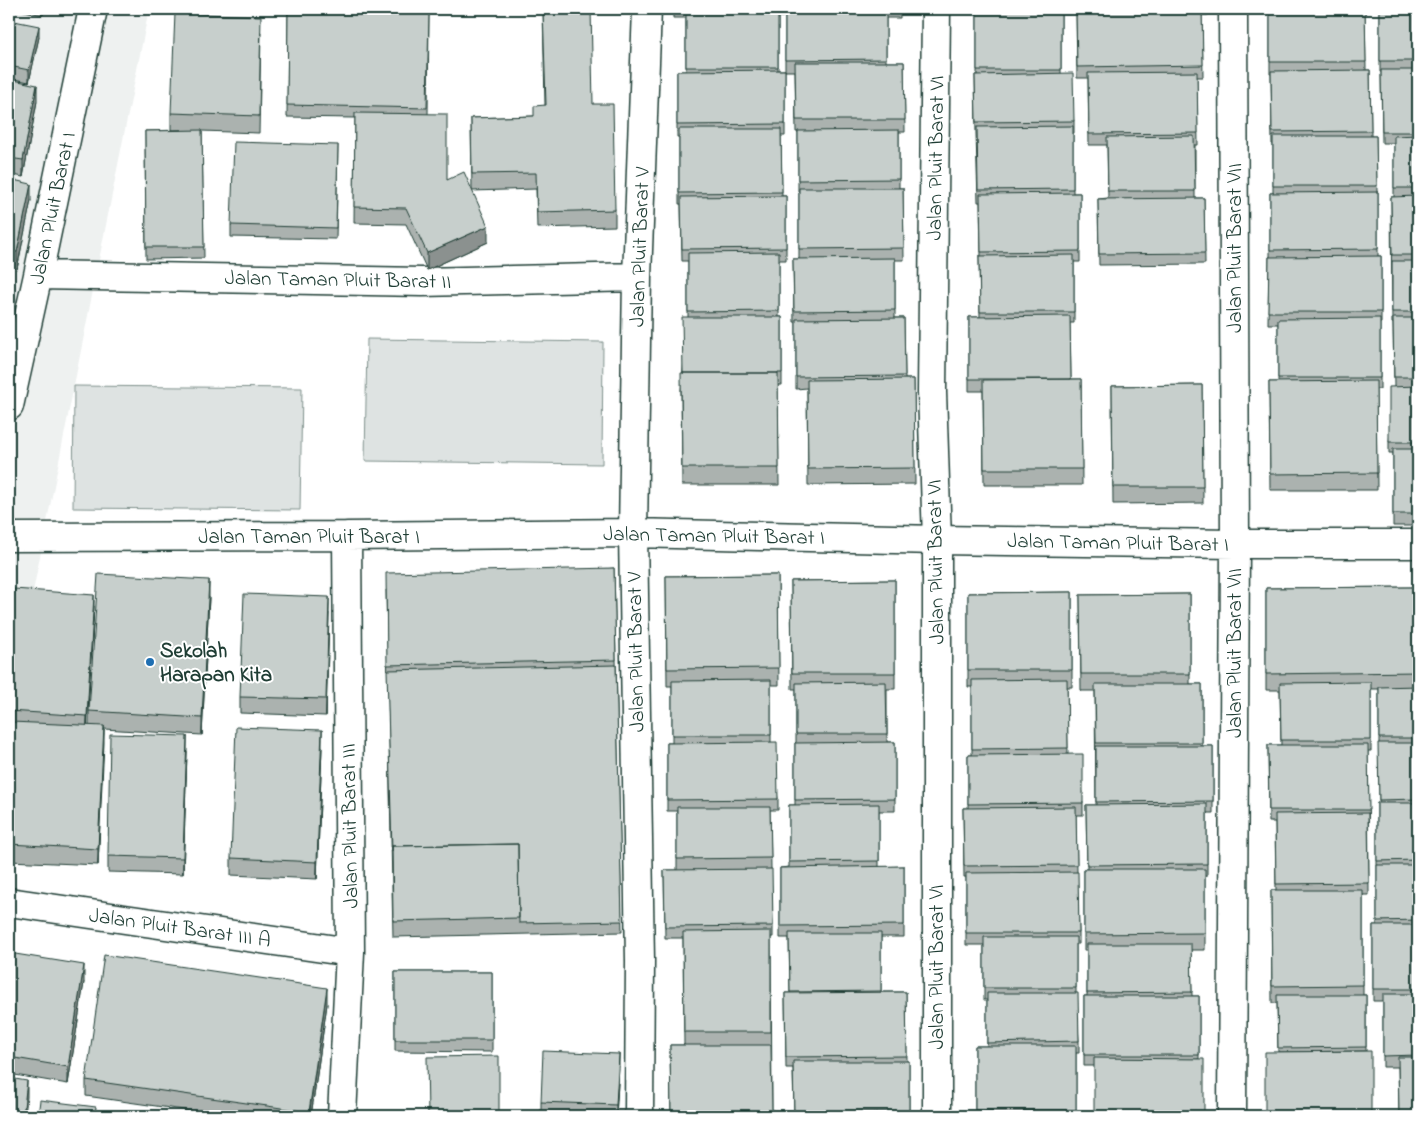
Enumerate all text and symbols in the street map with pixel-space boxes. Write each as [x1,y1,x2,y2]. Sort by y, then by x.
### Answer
street label: Jalan Pluit Barat VI [921,75,953,241]
street label: Jalan Pluit Barat I [23,129,85,287]
street label: Jalan Pluit Barat VII [1221,163,1251,333]
street label: Jalan Pluit Barat V [623,166,659,328]
street label: Jalan Taman Pluit Barat II [224,264,452,298]
street label: Jalan Pluit Barat VI [921,479,953,645]
street label: Jalan Taman Pluit Barat I [603,520,825,554]
street label: Jalan Taman Pluit Barat I [198,523,420,553]
street label: Jalan Taman Pluit Barat I [1007,527,1229,561]
street label: Jalan Pluit Barat VII [1221,568,1251,738]
street label: Jalan Pluit Barat V [621,572,653,732]
place label: Sekolah Harapan Kita [160,637,272,691]
marker: Sekolah Harapan Kita [144,656,156,668]
street label: Jalan Pluit Barat III [335,743,367,909]
street label: Jalan Pluit Barat VI [923,885,953,1049]
street label: Jalan Pluit Barat III A [87,901,272,957]

